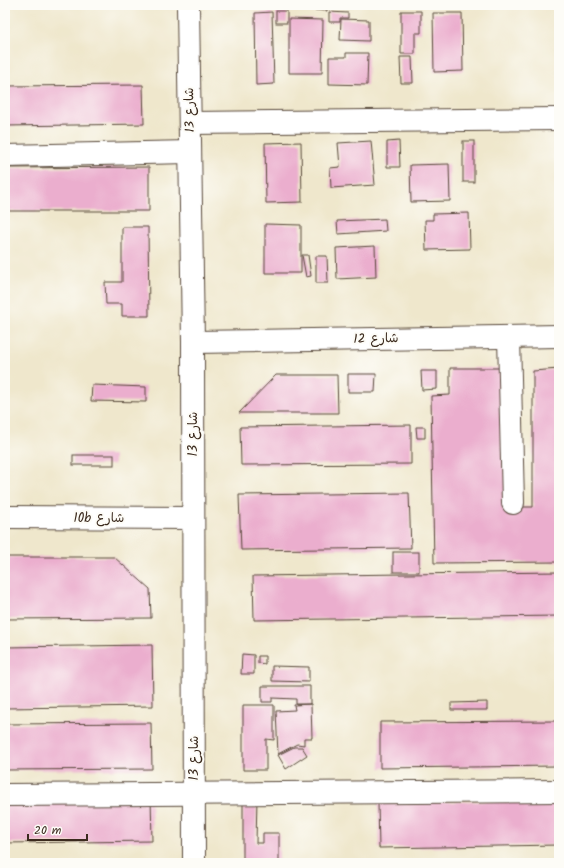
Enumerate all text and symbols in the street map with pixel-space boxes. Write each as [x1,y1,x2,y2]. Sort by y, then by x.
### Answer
street label: شارع 13 [179,87,201,133]
street label: شارع 12 [353,328,399,350]
street label: شارع 13 [183,412,204,456]
street label: 10b شارع [74,508,124,529]
street label: شارع 13 [184,736,205,780]
scale bar [28,816,87,842]
text: 20 m [34,821,62,840]

